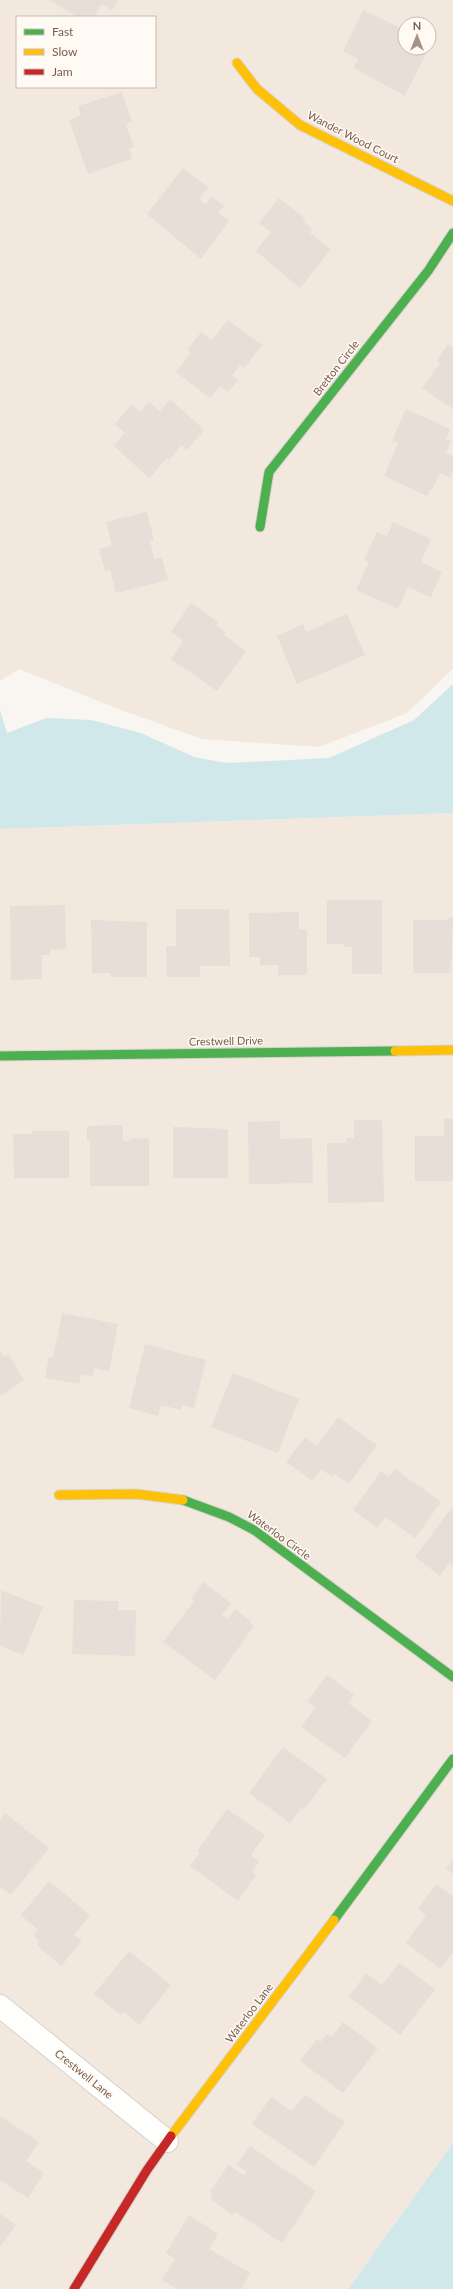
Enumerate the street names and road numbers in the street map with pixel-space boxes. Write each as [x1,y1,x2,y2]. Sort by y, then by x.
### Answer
street label: Wander Wood Court [305,108,401,165]
street label: Bretton Circle [310,337,361,398]
street label: Crestwell Drive [189,1033,263,1048]
street label: Waterloo Circle [245,1507,314,1562]
street label: Waterloo Lane [222,1980,275,2045]
street label: Crestwell Lane [53,2046,116,2101]

